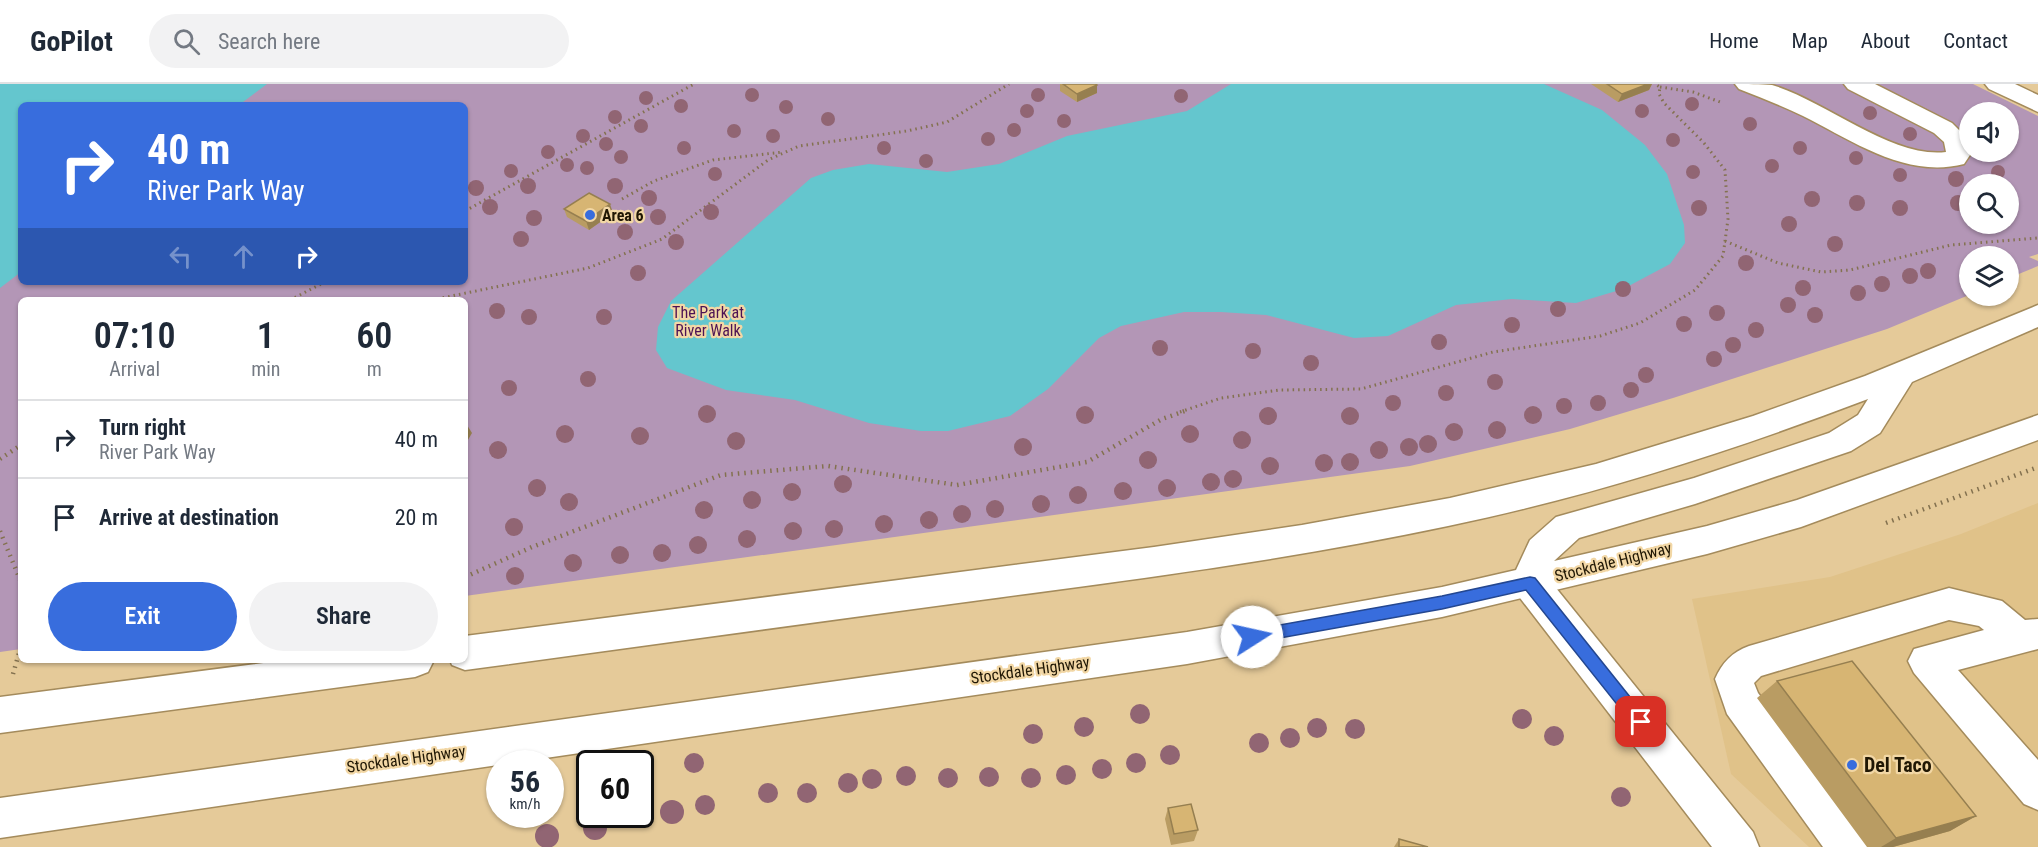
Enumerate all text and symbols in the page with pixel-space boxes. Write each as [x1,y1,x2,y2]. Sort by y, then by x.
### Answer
search box [149,14,569,68]
text: GoPilot [30,25,113,58]
icon: search [170,25,203,58]
text: Search here [218,29,320,54]
text: Home [1709,29,1759,53]
text: Map [1792,29,1828,53]
text: About [1861,29,1910,53]
text: Contact [1943,29,2008,53]
map controls [1959,102,2019,306]
button: sound [1959,102,2019,162]
text: 40 m [147,125,230,174]
icon: right [48,126,126,204]
button: search [1959,174,2019,234]
text: River Park Way [147,175,304,207]
place label: Area 6 [602,206,644,225]
marker: Area 6 [583,208,597,222]
icon: left [164,240,197,273]
icon: ahead [227,240,260,273]
icon: right [290,240,323,273]
button: layers [1959,246,2019,306]
park label: The Park at River Walk [672,303,744,340]
text: 07:10 [94,315,176,357]
text: 1 [257,315,275,357]
text: 60 [356,315,392,357]
text: Arrival [109,357,160,381]
text: min [251,357,281,381]
text: m [367,357,382,381]
text: Turn right [99,415,186,440]
icon: right [48,423,81,456]
text: 40 m [395,427,438,452]
text: River Park Way [99,440,216,464]
icon: arrive [48,501,81,534]
text: Arrive at destination [99,505,279,530]
text: 20 m [395,505,438,530]
street label: Stockdale Highway [1553,538,1674,586]
button: Exit [48,582,237,651]
button: Share [249,582,438,651]
position arrow [1220,605,1284,669]
street label: Stockdale Highway [969,652,1091,688]
pin [1615,696,1666,747]
icon: arrive [1624,705,1657,738]
street label: Stockdale Highway [345,741,467,777]
speed limit sign: 60 [576,750,654,828]
place label: Del Taco [1864,753,1932,777]
marker: Del Taco [1845,758,1859,772]
text: 56 [510,764,540,799]
text: km/h [510,795,540,813]

